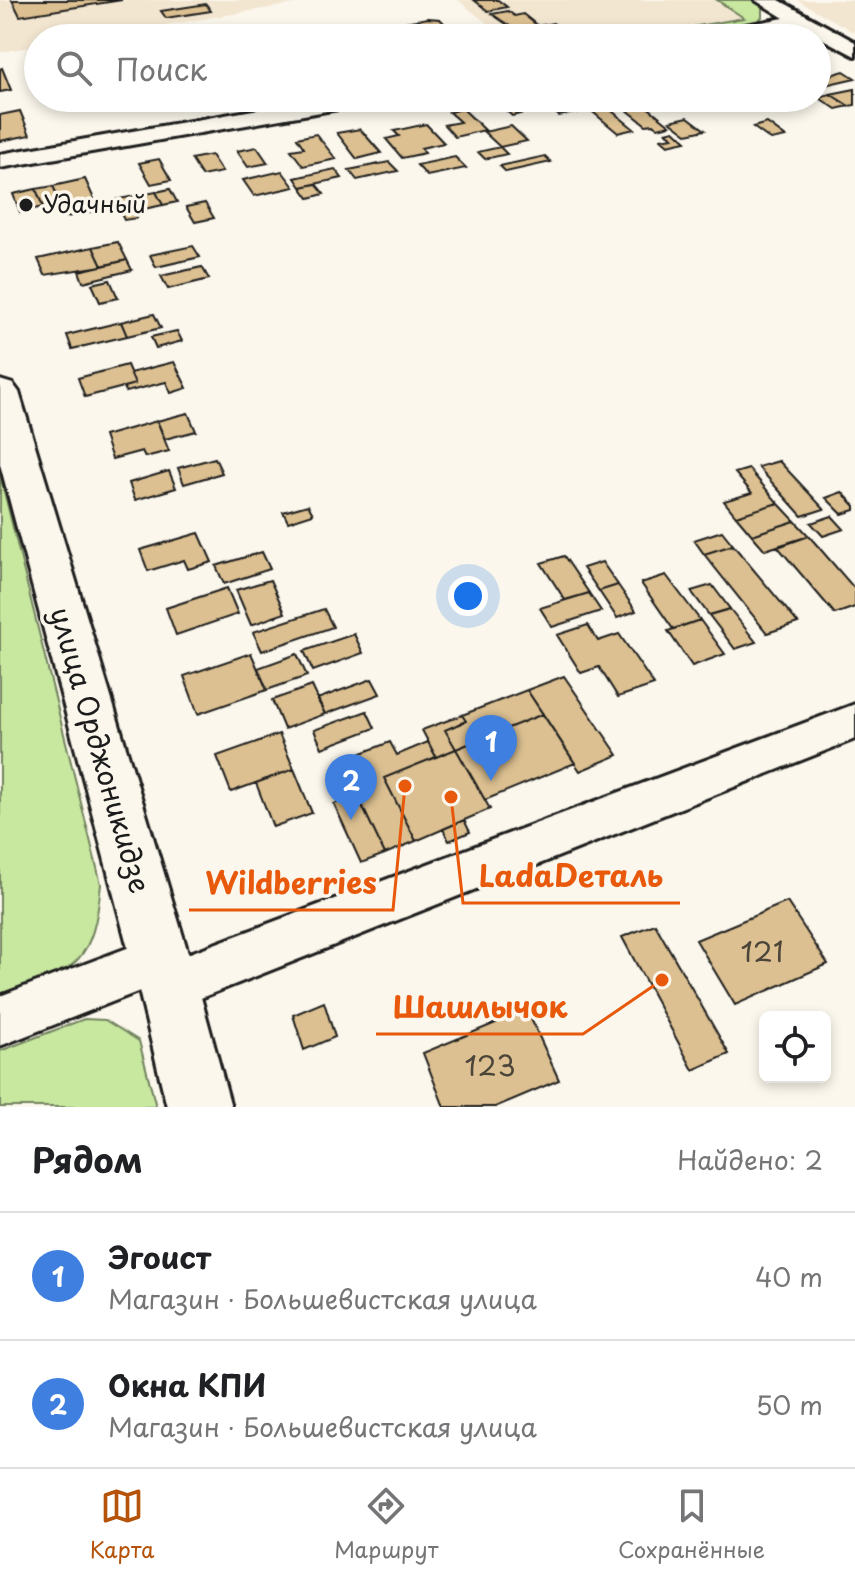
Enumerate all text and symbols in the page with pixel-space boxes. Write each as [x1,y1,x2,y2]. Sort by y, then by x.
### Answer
search box [24,24,831,112]
icon: search [52,46,96,90]
text: Поиск [116,46,207,91]
place label: Удачный [42,185,146,221]
marker: Удачный [17,196,35,214]
your location [448,576,488,616]
street label: улица Орджоникидзе [40,602,163,898]
pin: 1 [465,715,517,781]
pin: 2 [325,754,377,820]
callout: LadaDеталь [463,849,680,903]
text: LadaDеталь [479,852,663,897]
callout: Wildberries [189,856,393,910]
text: Wildberries [205,859,377,904]
house number: 121 [740,929,784,972]
callout: Шашлычок [376,980,583,1034]
text: Шашлычок [393,983,568,1028]
map controls [759,1011,831,1083]
button: locate [759,1011,831,1083]
house number: 123 [464,1043,516,1086]
text: Рядом [32,1133,143,1185]
text: Найдено: 2 [677,1140,823,1179]
text: Эгоист [108,1234,211,1279]
text: 1 [52,1257,64,1296]
text: 40 m [755,1257,823,1296]
text: Магазин · Большевистская улица [108,1279,537,1318]
text: Окна КПИ [108,1362,267,1407]
text: 2 [49,1385,67,1424]
text: 50 m [756,1385,823,1424]
text: Магазин · Большевистская улица [108,1407,537,1446]
tab: Карта [90,1484,154,1565]
tab: Маршрут [334,1484,438,1565]
tab: Сохранённые [618,1484,765,1565]

